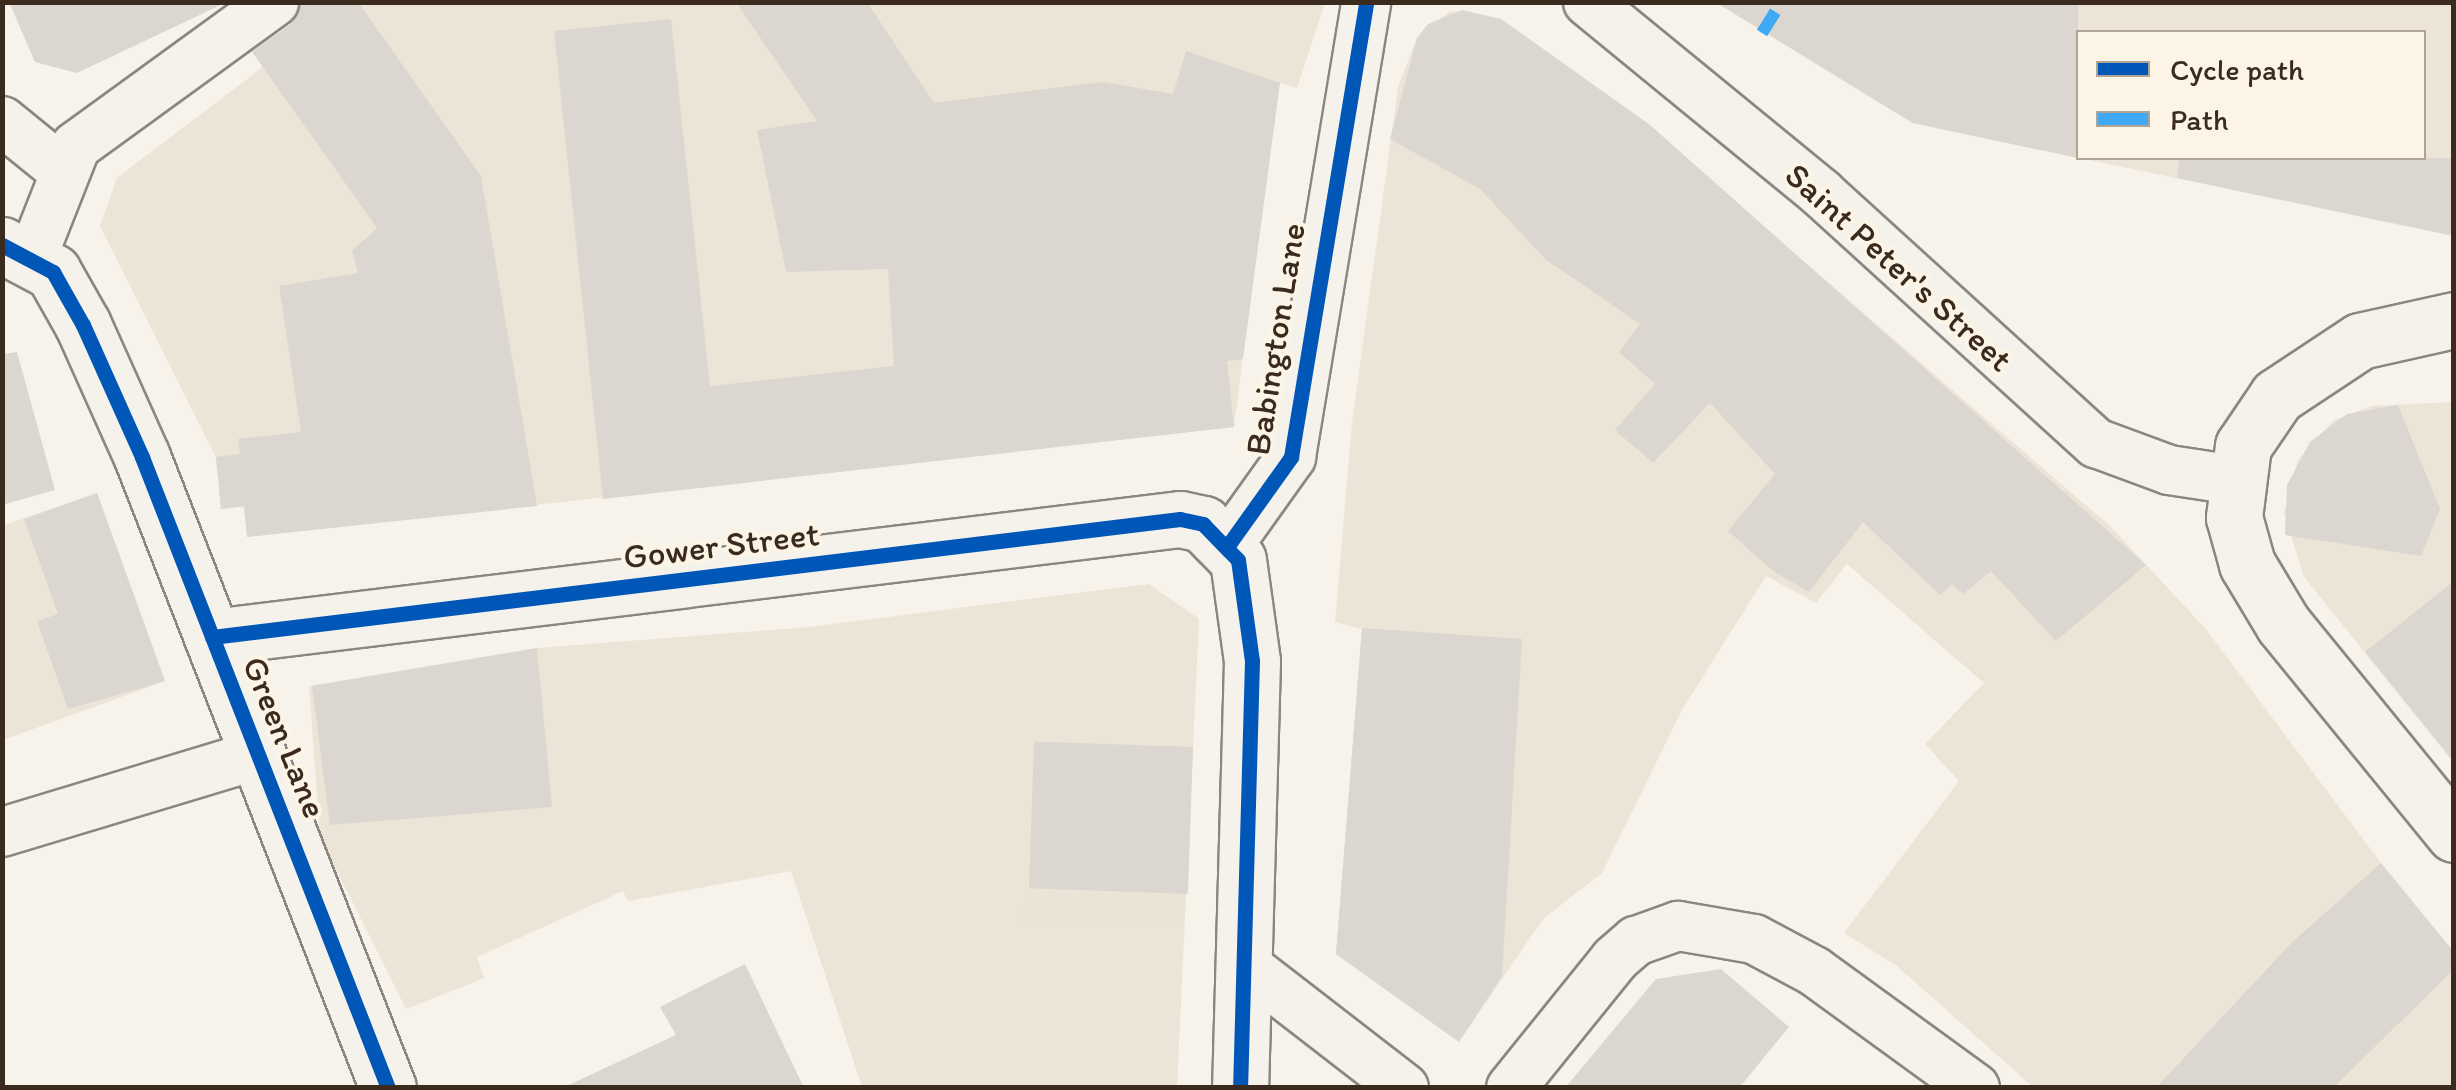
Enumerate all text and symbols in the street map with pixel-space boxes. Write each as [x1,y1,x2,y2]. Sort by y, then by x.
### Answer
legend [2076,30,2426,160]
text: Cycle path [2170,51,2304,88]
text: Path [2170,101,2228,138]
street label: Saint Peter's Street [1778,155,2020,379]
street label: Babington Lane [1236,220,1314,458]
street label: Gower Street [621,512,821,578]
street label: Green Lane [234,650,336,824]

